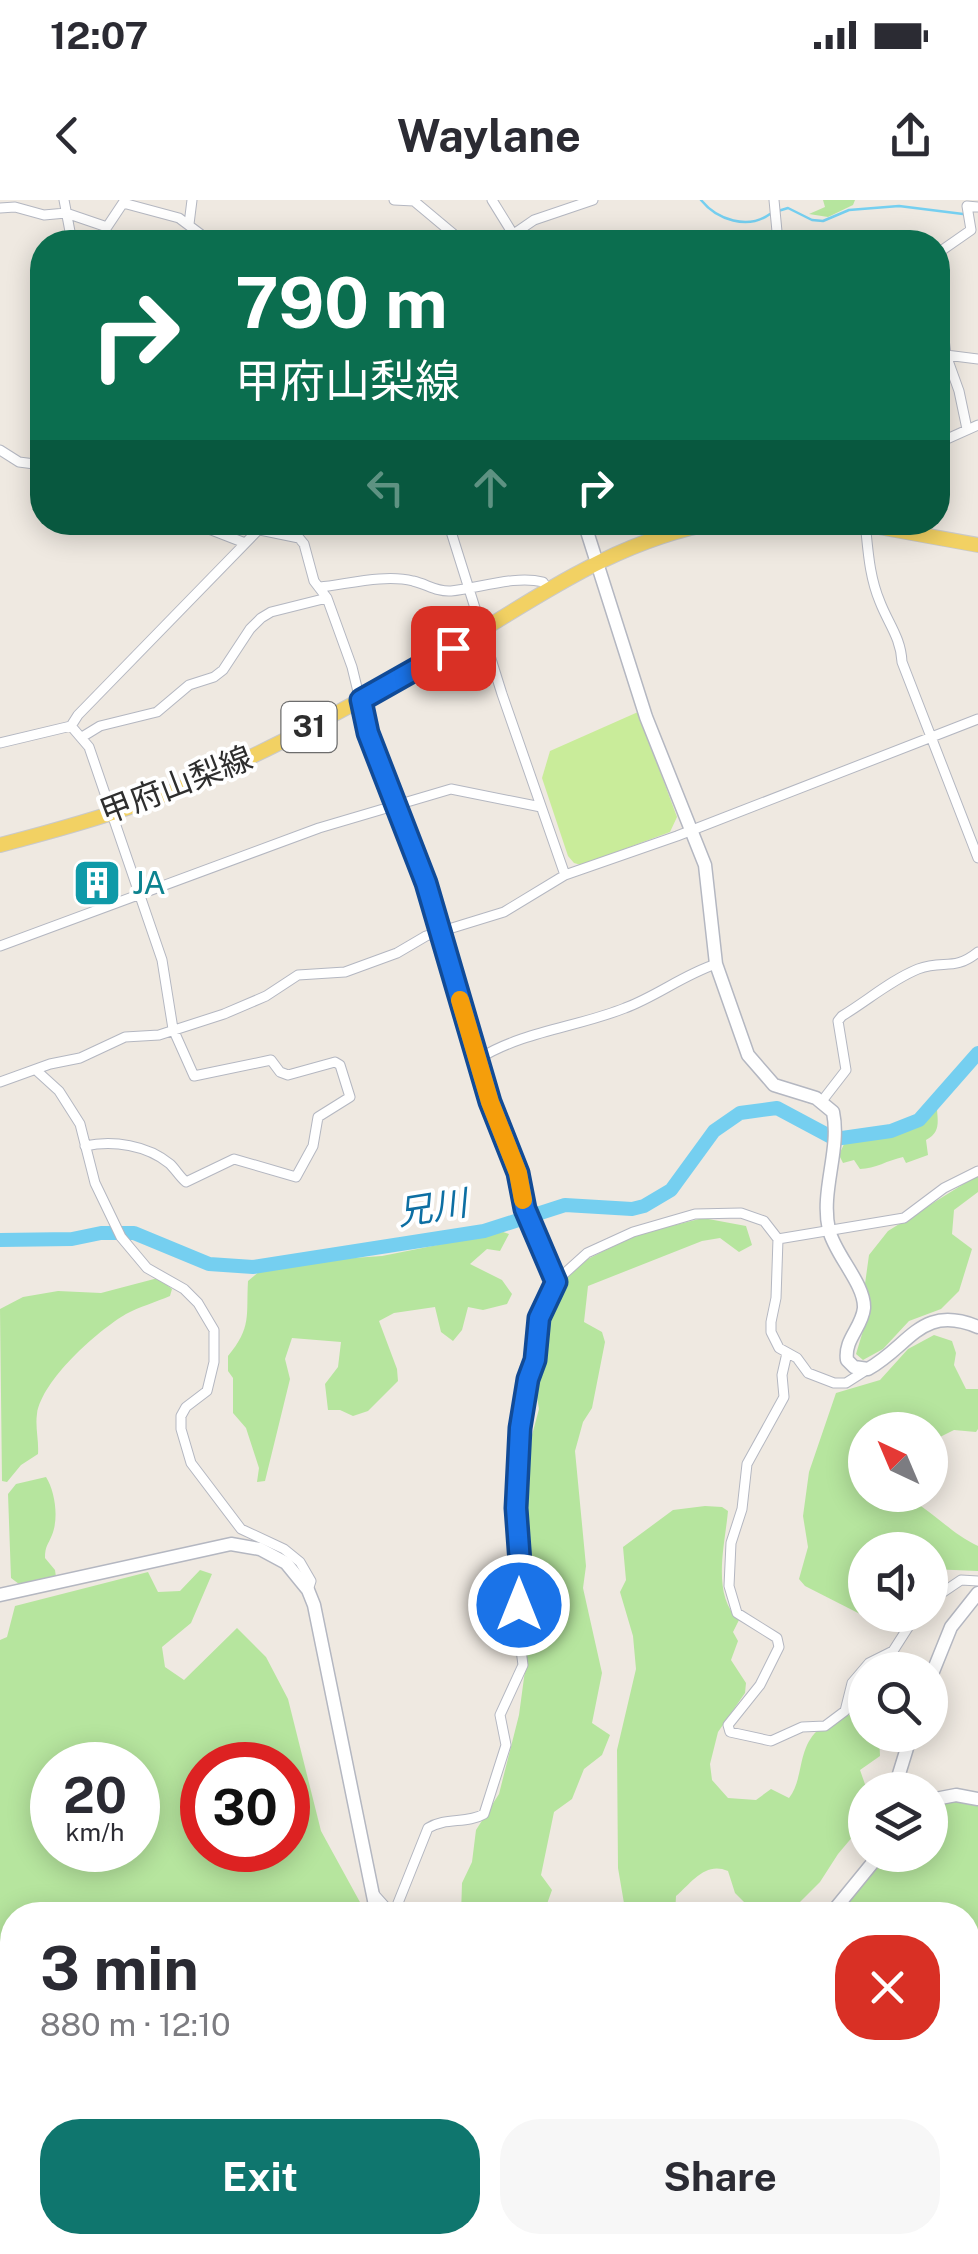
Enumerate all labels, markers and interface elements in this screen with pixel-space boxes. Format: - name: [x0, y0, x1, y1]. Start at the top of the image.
- text: 12:07: [50, 13, 148, 58]
- icon: back: [40, 108, 95, 163]
- icon: share: [883, 108, 938, 163]
- text: Waylane: [397, 109, 581, 162]
- text: 790 m: [235, 261, 448, 344]
- icon: right: [70, 270, 200, 400]
- text: 甲府山梨線: [235, 354, 460, 407]
- icon: left: [358, 460, 413, 515]
- icon: ahead: [463, 460, 518, 515]
- icon: right: [568, 460, 623, 515]
- pin: [411, 606, 496, 691]
- icon: arrive: [426, 621, 481, 676]
- road number: 31: [282, 702, 336, 752]
- street label: 甲府山梨線: [94, 739, 257, 830]
- building icon: JA: [71, 857, 123, 909]
- place label: JA: [132, 864, 166, 901]
- water label: 兄川: [394, 1181, 474, 1233]
- north arrow: [848, 1412, 948, 1512]
- map controls: [848, 1412, 948, 1872]
- button: sound: [848, 1532, 948, 1632]
- position arrow: [467, 1553, 571, 1657]
- button: search: [848, 1652, 948, 1752]
- speed limit sign: 30: [180, 1742, 310, 1872]
- text: 20: [63, 1765, 127, 1824]
- button: layers: [848, 1772, 948, 1872]
- text: km/h: [66, 1817, 124, 1847]
- text: 3 min: [40, 1933, 199, 2004]
- button: close: [835, 1935, 940, 2040]
- text: 880 m · 12:10: [40, 2006, 231, 2043]
- button: Exit: [40, 2119, 480, 2234]
- button: Share: [500, 2119, 940, 2234]

